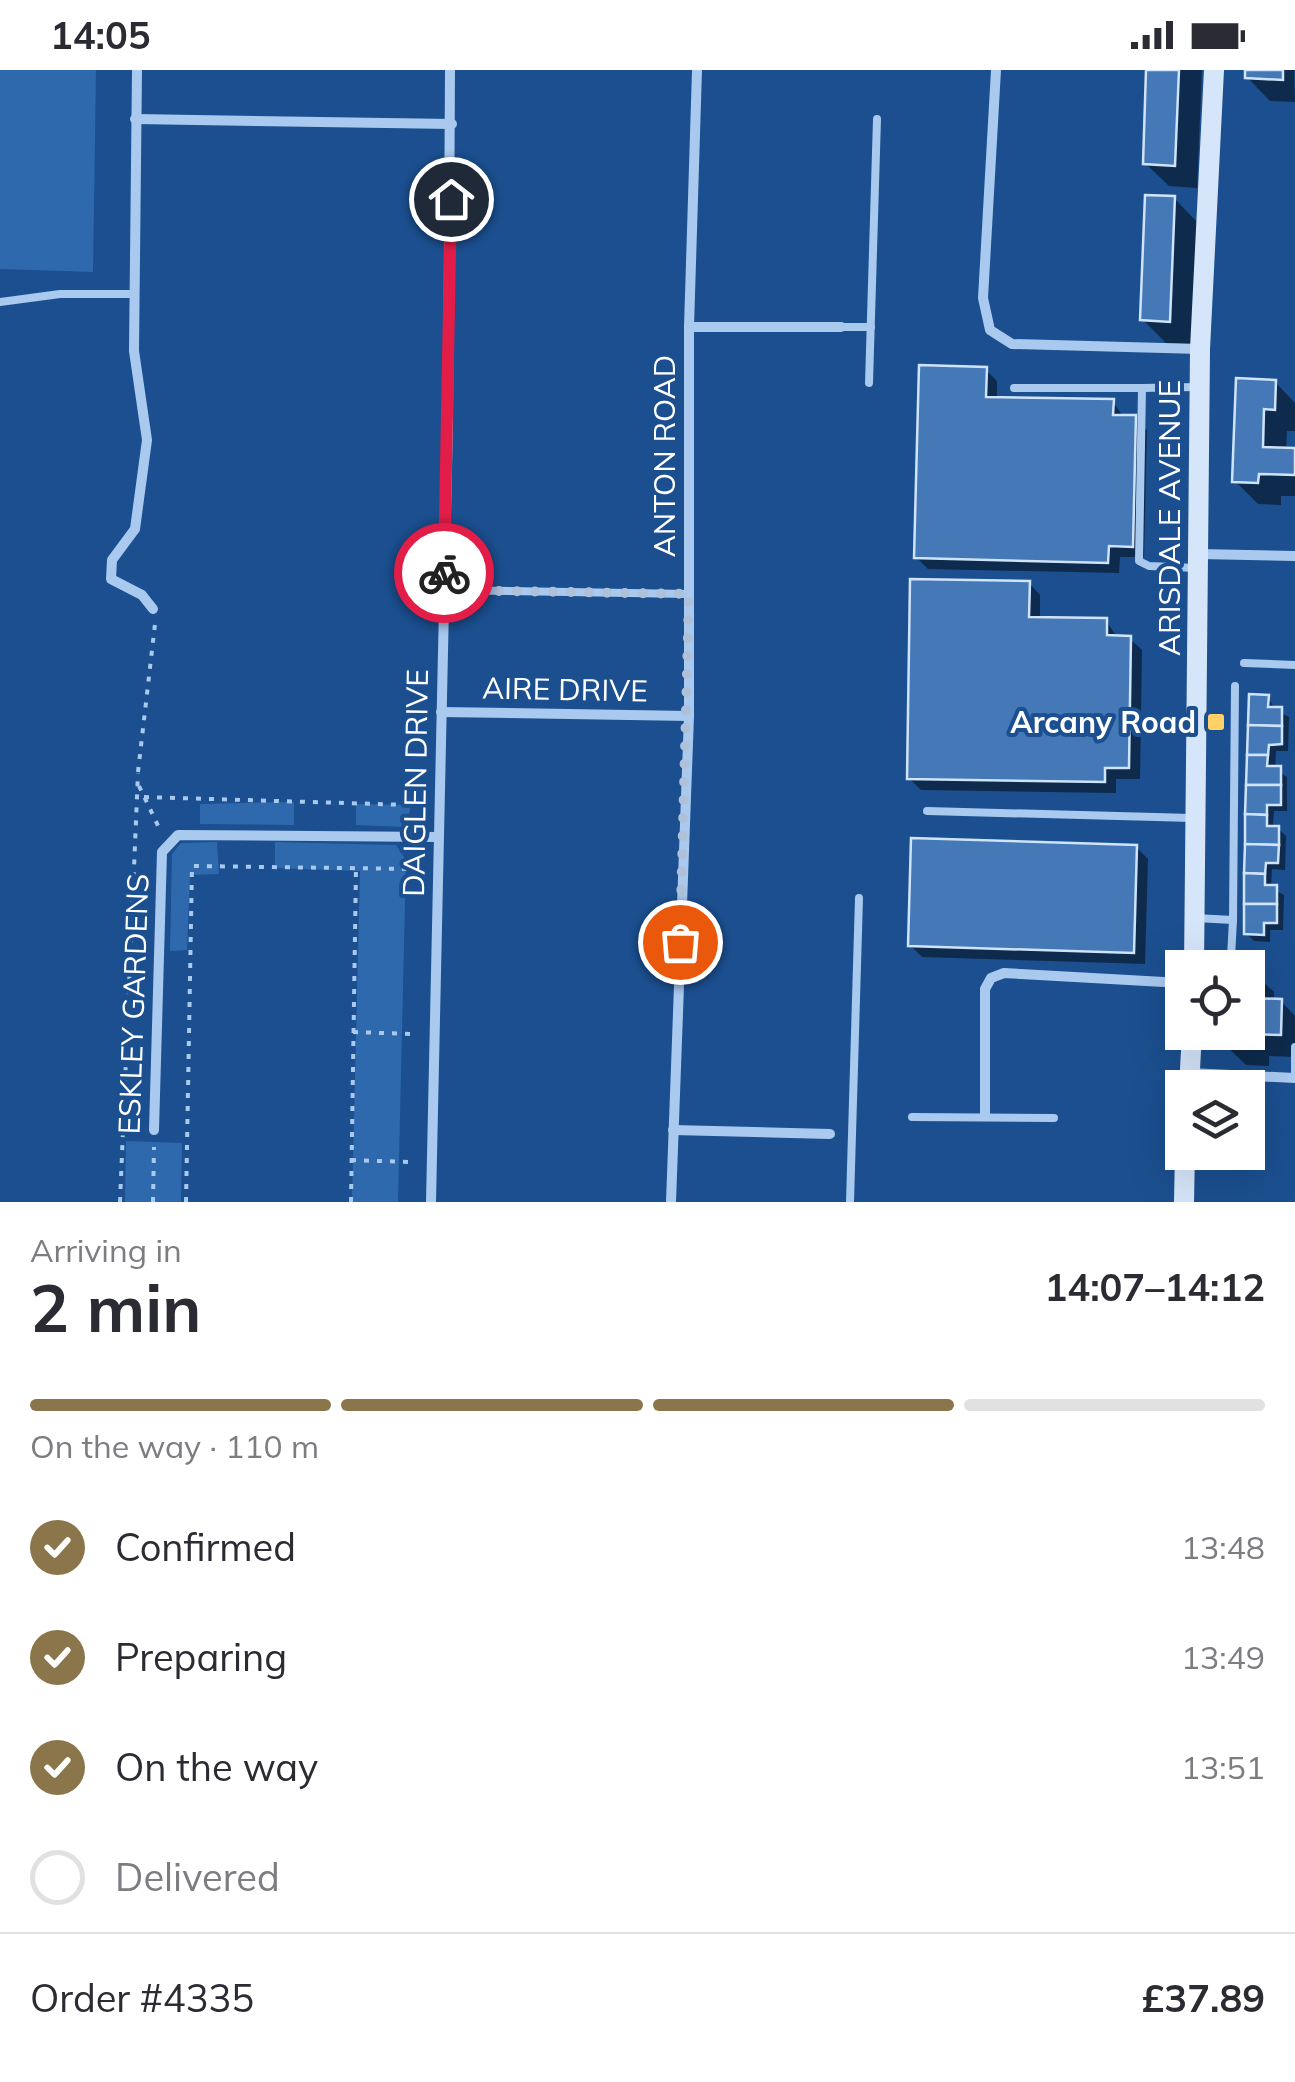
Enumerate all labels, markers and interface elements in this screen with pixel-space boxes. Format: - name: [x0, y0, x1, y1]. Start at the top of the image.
- text: 14:05: [50, 11, 151, 59]
- pin: [409, 157, 494, 242]
- icon: home: [424, 172, 479, 227]
- street label: ANTON ROAD: [645, 355, 683, 557]
- street label: ARISDALE AVENUE: [1150, 380, 1188, 656]
- courier: [394, 523, 494, 623]
- icon: bike: [417, 546, 472, 601]
- street label: DAIGLEN DRIVE: [394, 669, 436, 897]
- street label: AIRE DRIVE: [482, 669, 648, 709]
- place label: Arcany Road: [1010, 703, 1196, 741]
- marker: Arcany Road: [1205, 711, 1227, 733]
- street label: ESKLEY GARDENS: [109, 873, 157, 1135]
- pin: [638, 900, 723, 985]
- icon: bag: [653, 915, 708, 970]
- map controls: [1165, 950, 1265, 1170]
- button: locate: [1165, 950, 1265, 1050]
- button: layers: [1165, 1070, 1265, 1170]
- text: Arriving in: [30, 1230, 182, 1270]
- text: 14:07–14:12: [1045, 1263, 1265, 1311]
- text: 2 min: [30, 1267, 201, 1348]
- text: On the way · 110 m: [30, 1426, 319, 1466]
- icon: check: [30, 1520, 85, 1575]
- text: Confirmed: [115, 1523, 296, 1571]
- text: 13:48: [1181, 1527, 1265, 1567]
- icon: check: [30, 1630, 85, 1685]
- text: Preparing: [115, 1633, 287, 1681]
- text: 13:49: [1181, 1637, 1265, 1677]
- icon: check: [30, 1740, 85, 1795]
- text: On the way: [115, 1743, 318, 1791]
- text: 13:51: [1181, 1747, 1265, 1787]
- text: Delivered: [115, 1853, 280, 1901]
- text: Order #4335: [30, 1974, 254, 2022]
- text: £37.89: [1142, 1974, 1265, 2022]

